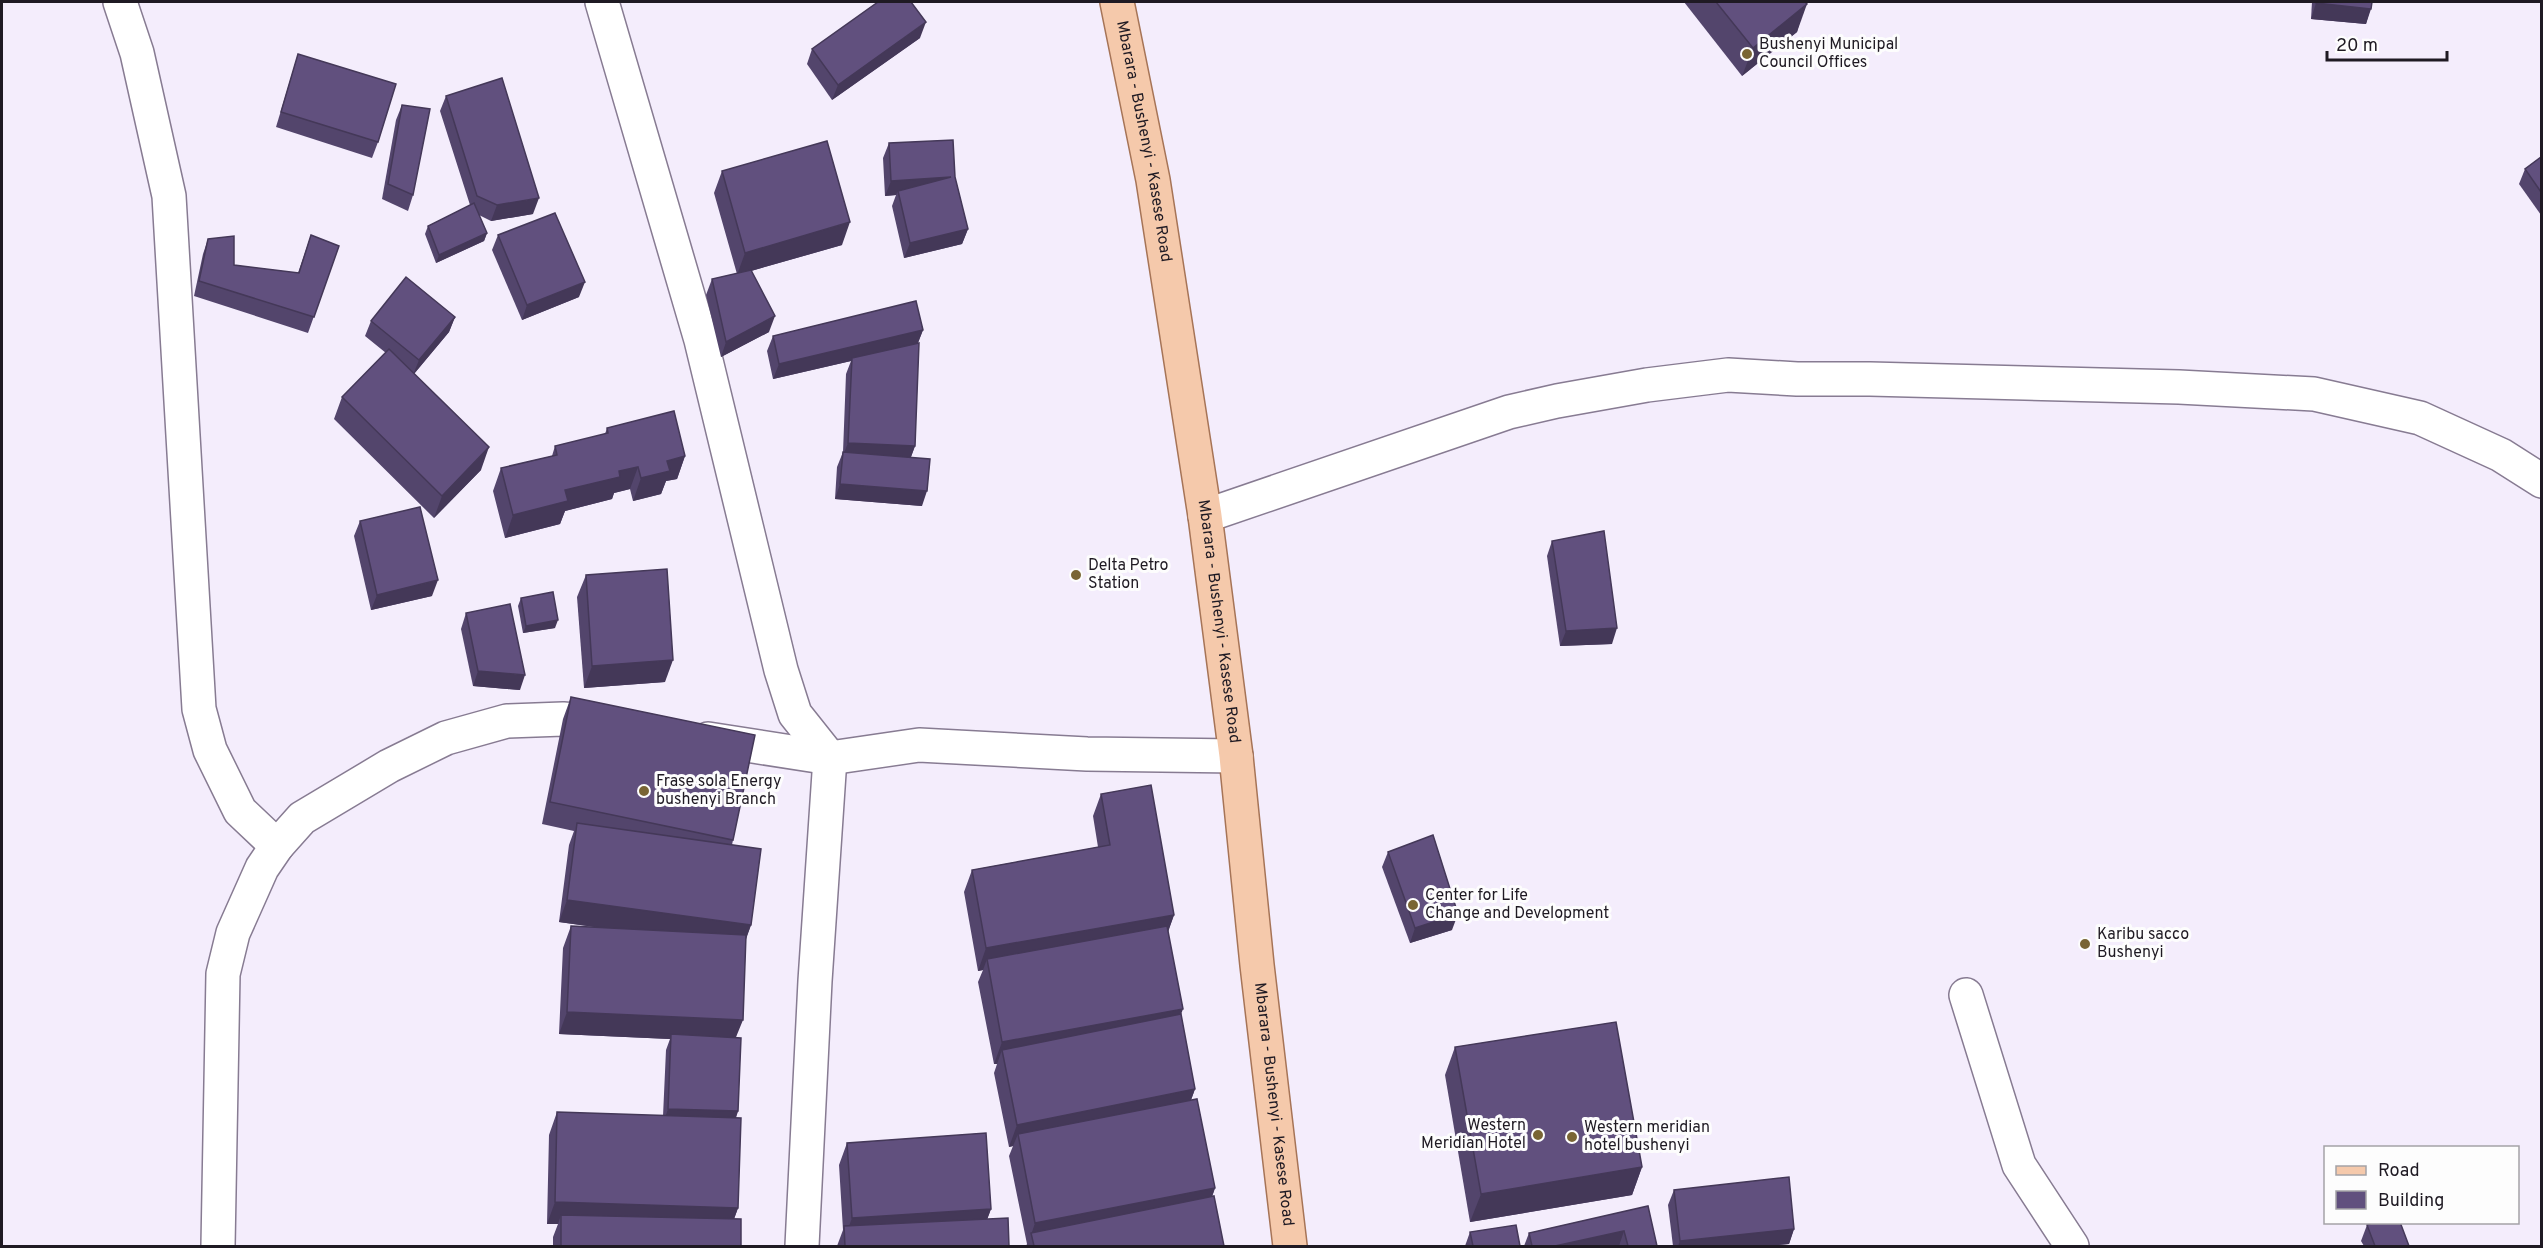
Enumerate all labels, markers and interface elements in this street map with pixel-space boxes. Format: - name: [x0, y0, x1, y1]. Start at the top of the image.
- street label: Mbarara - Bushenyi - Kasese Road: [1111, 19, 1176, 264]
- scale bar: [2327, 24, 2447, 62]
- place label: Bushenyi Municipal Council Offices: [1759, 35, 1898, 73]
- text: 20 m: [2336, 35, 2378, 58]
- marker: Bushenyi Municipal Council Offices: [1740, 47, 1754, 61]
- street label: Mbarara - Bushenyi - Kasese Road: [1193, 498, 1244, 744]
- place label: Delta Petro Station: [1088, 556, 1168, 594]
- marker: Delta Petro Station: [1069, 568, 1083, 582]
- place label: Frase sola Energy bushenyi Branch: [656, 772, 781, 810]
- marker: Frase sola Energy bushenyi Branch: [637, 784, 651, 798]
- place label: Center for Life Change and Development: [1425, 886, 1609, 924]
- marker: Center for Life Change and Development: [1406, 898, 1420, 912]
- place label: Karibu sacco Bushenyi: [2097, 925, 2189, 963]
- marker: Karibu sacco Bushenyi: [2078, 937, 2092, 951]
- street label: Mbarara - Bushenyi - Kasese Road: [1249, 981, 1298, 1227]
- place label: Western Meridian Hotel: [1421, 1116, 1526, 1154]
- place label: Western meridian hotel bushenyi: [1584, 1118, 1710, 1156]
- marker: Western Meridian Hotel: [1531, 1128, 1545, 1142]
- marker: Western meridian hotel bushenyi: [1565, 1130, 1579, 1144]
- legend: [2324, 1146, 2519, 1224]
- text: Road: [2378, 1160, 2420, 1183]
- text: Building: [2378, 1190, 2444, 1213]

